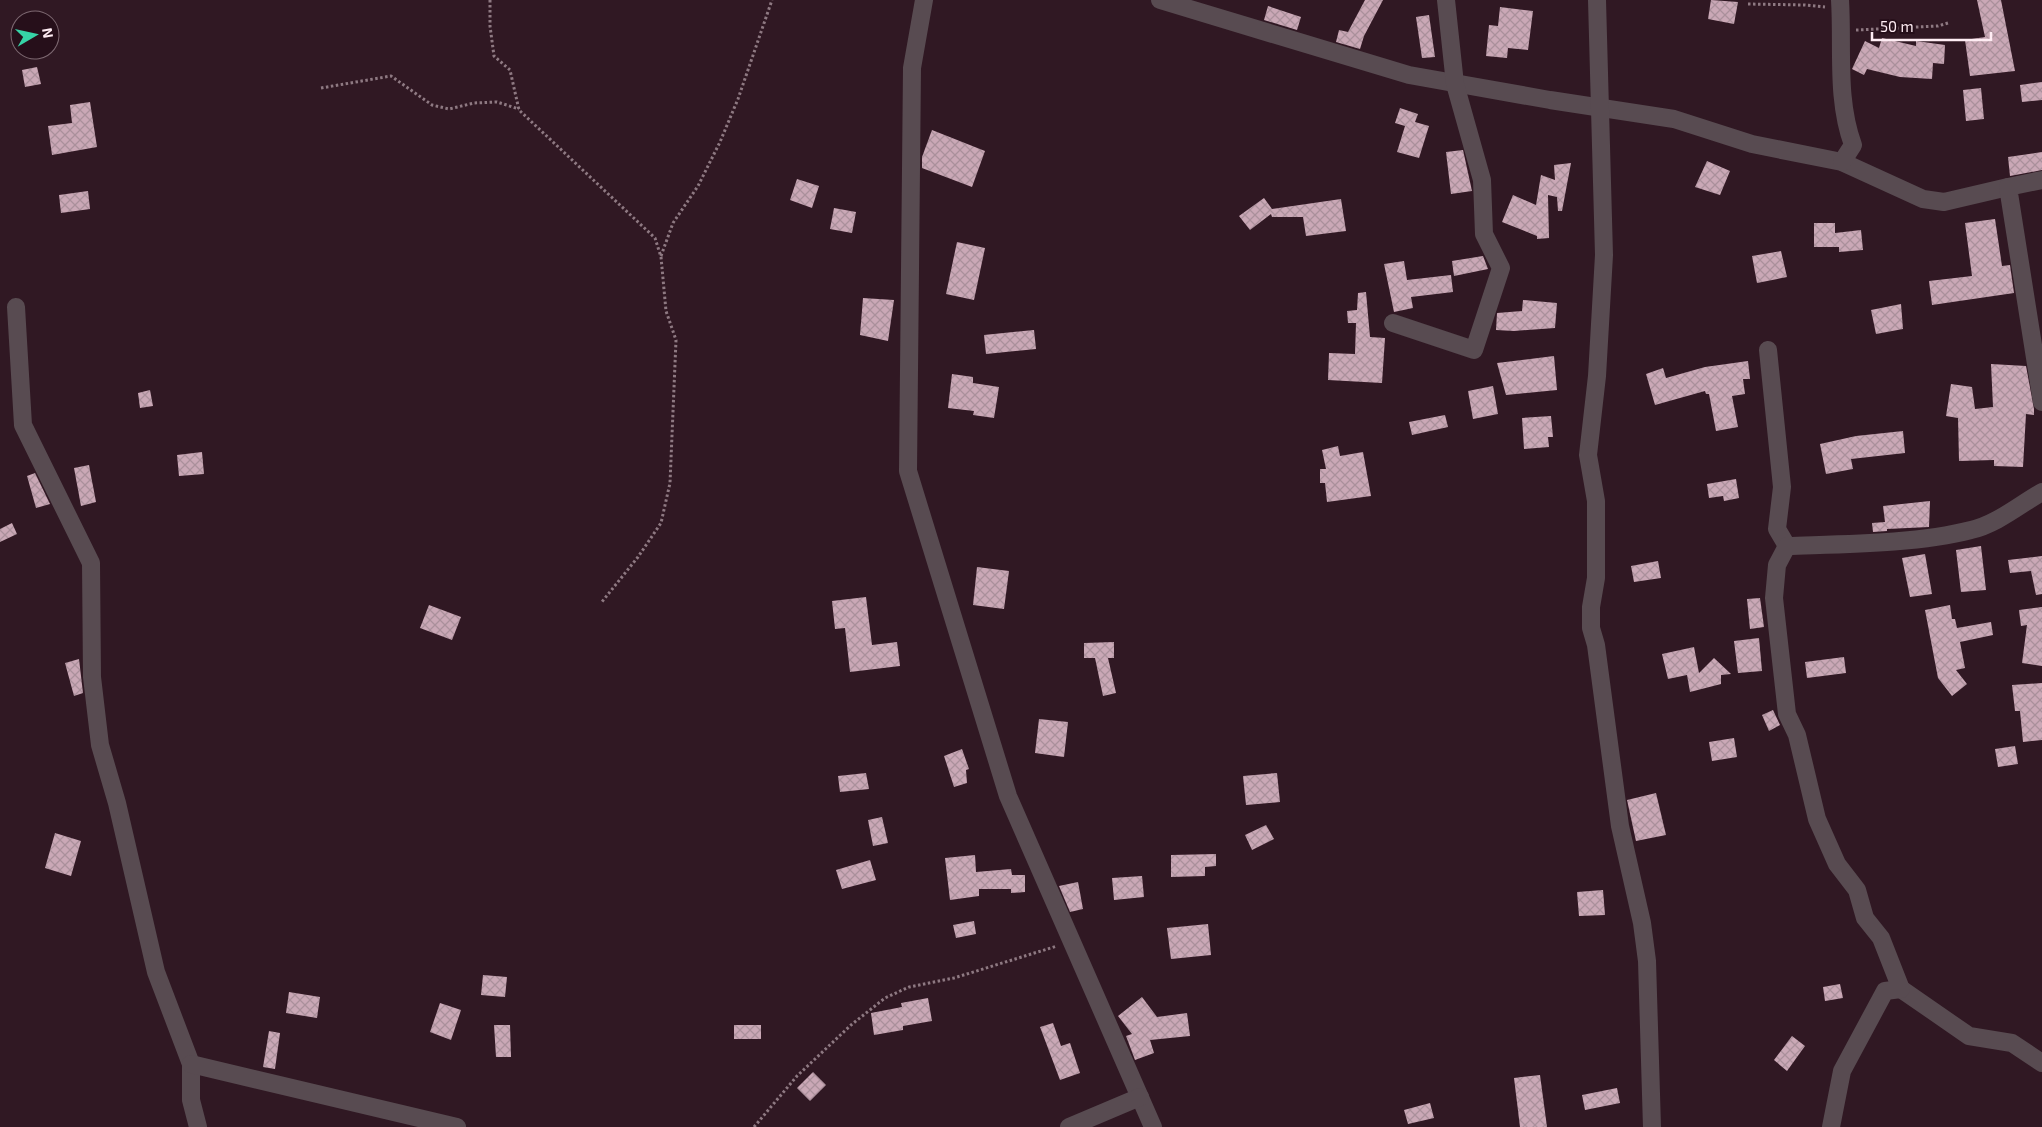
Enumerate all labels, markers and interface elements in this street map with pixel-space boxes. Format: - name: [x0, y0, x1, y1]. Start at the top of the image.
- north arrow: [10, 10, 60, 60]
- scale bar: [1872, 10, 1991, 42]
- text: 50 m: [1880, 17, 1914, 35]
- text: N: [39, 27, 58, 39]

